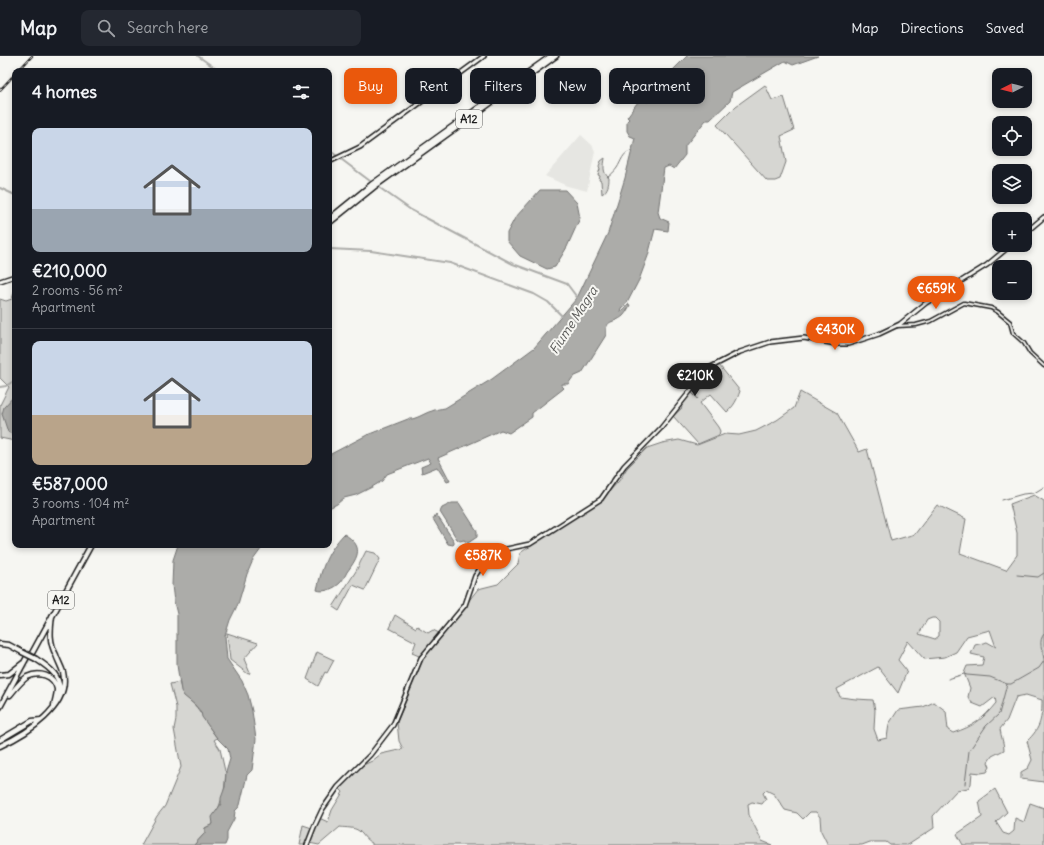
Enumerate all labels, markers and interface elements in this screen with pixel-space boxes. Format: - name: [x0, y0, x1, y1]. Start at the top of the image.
- search box: [81, 10, 361, 46]
- text: Map: [20, 16, 57, 40]
- icon: search: [95, 17, 117, 39]
- text: Search here: [127, 18, 208, 37]
- text: Map: [851, 19, 878, 37]
- text: Directions: [900, 19, 964, 37]
- text: Saved: [986, 19, 1024, 37]
- chip: Buy: [344, 68, 397, 104]
- chip: Rent: [405, 68, 462, 104]
- chip: Filters: [470, 68, 536, 104]
- chip: New: [544, 68, 601, 104]
- chip: Apartment: [609, 68, 705, 104]
- north arrow: [992, 68, 1032, 108]
- map controls: [992, 68, 1032, 300]
- text: 4 homes: [32, 81, 97, 103]
- icon: filters: [290, 81, 312, 103]
- road number: A12: [456, 110, 482, 128]
- button: locate: [992, 116, 1032, 156]
- icon: home: [136, 154, 208, 226]
- button: layers: [992, 164, 1032, 204]
- button: +: [992, 212, 1032, 252]
- text: €210,000: [32, 260, 107, 282]
- button: −: [992, 260, 1032, 300]
- pin: €659K: [908, 276, 964, 310]
- text: €659K: [917, 280, 955, 297]
- text: 2 rooms · 56 m²: [32, 282, 123, 299]
- water label: Fiume Magra: [545, 283, 602, 357]
- text: Apartment: [32, 299, 95, 316]
- pin: €430K: [807, 317, 863, 351]
- text: €430K: [815, 321, 855, 338]
- pin: €210K: [667, 363, 723, 397]
- icon: home: [136, 367, 208, 439]
- text: €210K: [676, 367, 714, 384]
- text: €587,000: [32, 473, 108, 495]
- text: 3 rooms · 104 m²: [32, 495, 129, 512]
- text: Apartment: [32, 512, 95, 529]
- pin: €587K: [455, 543, 511, 577]
- text: €587K: [464, 547, 502, 564]
- road number: A12: [48, 591, 74, 609]

